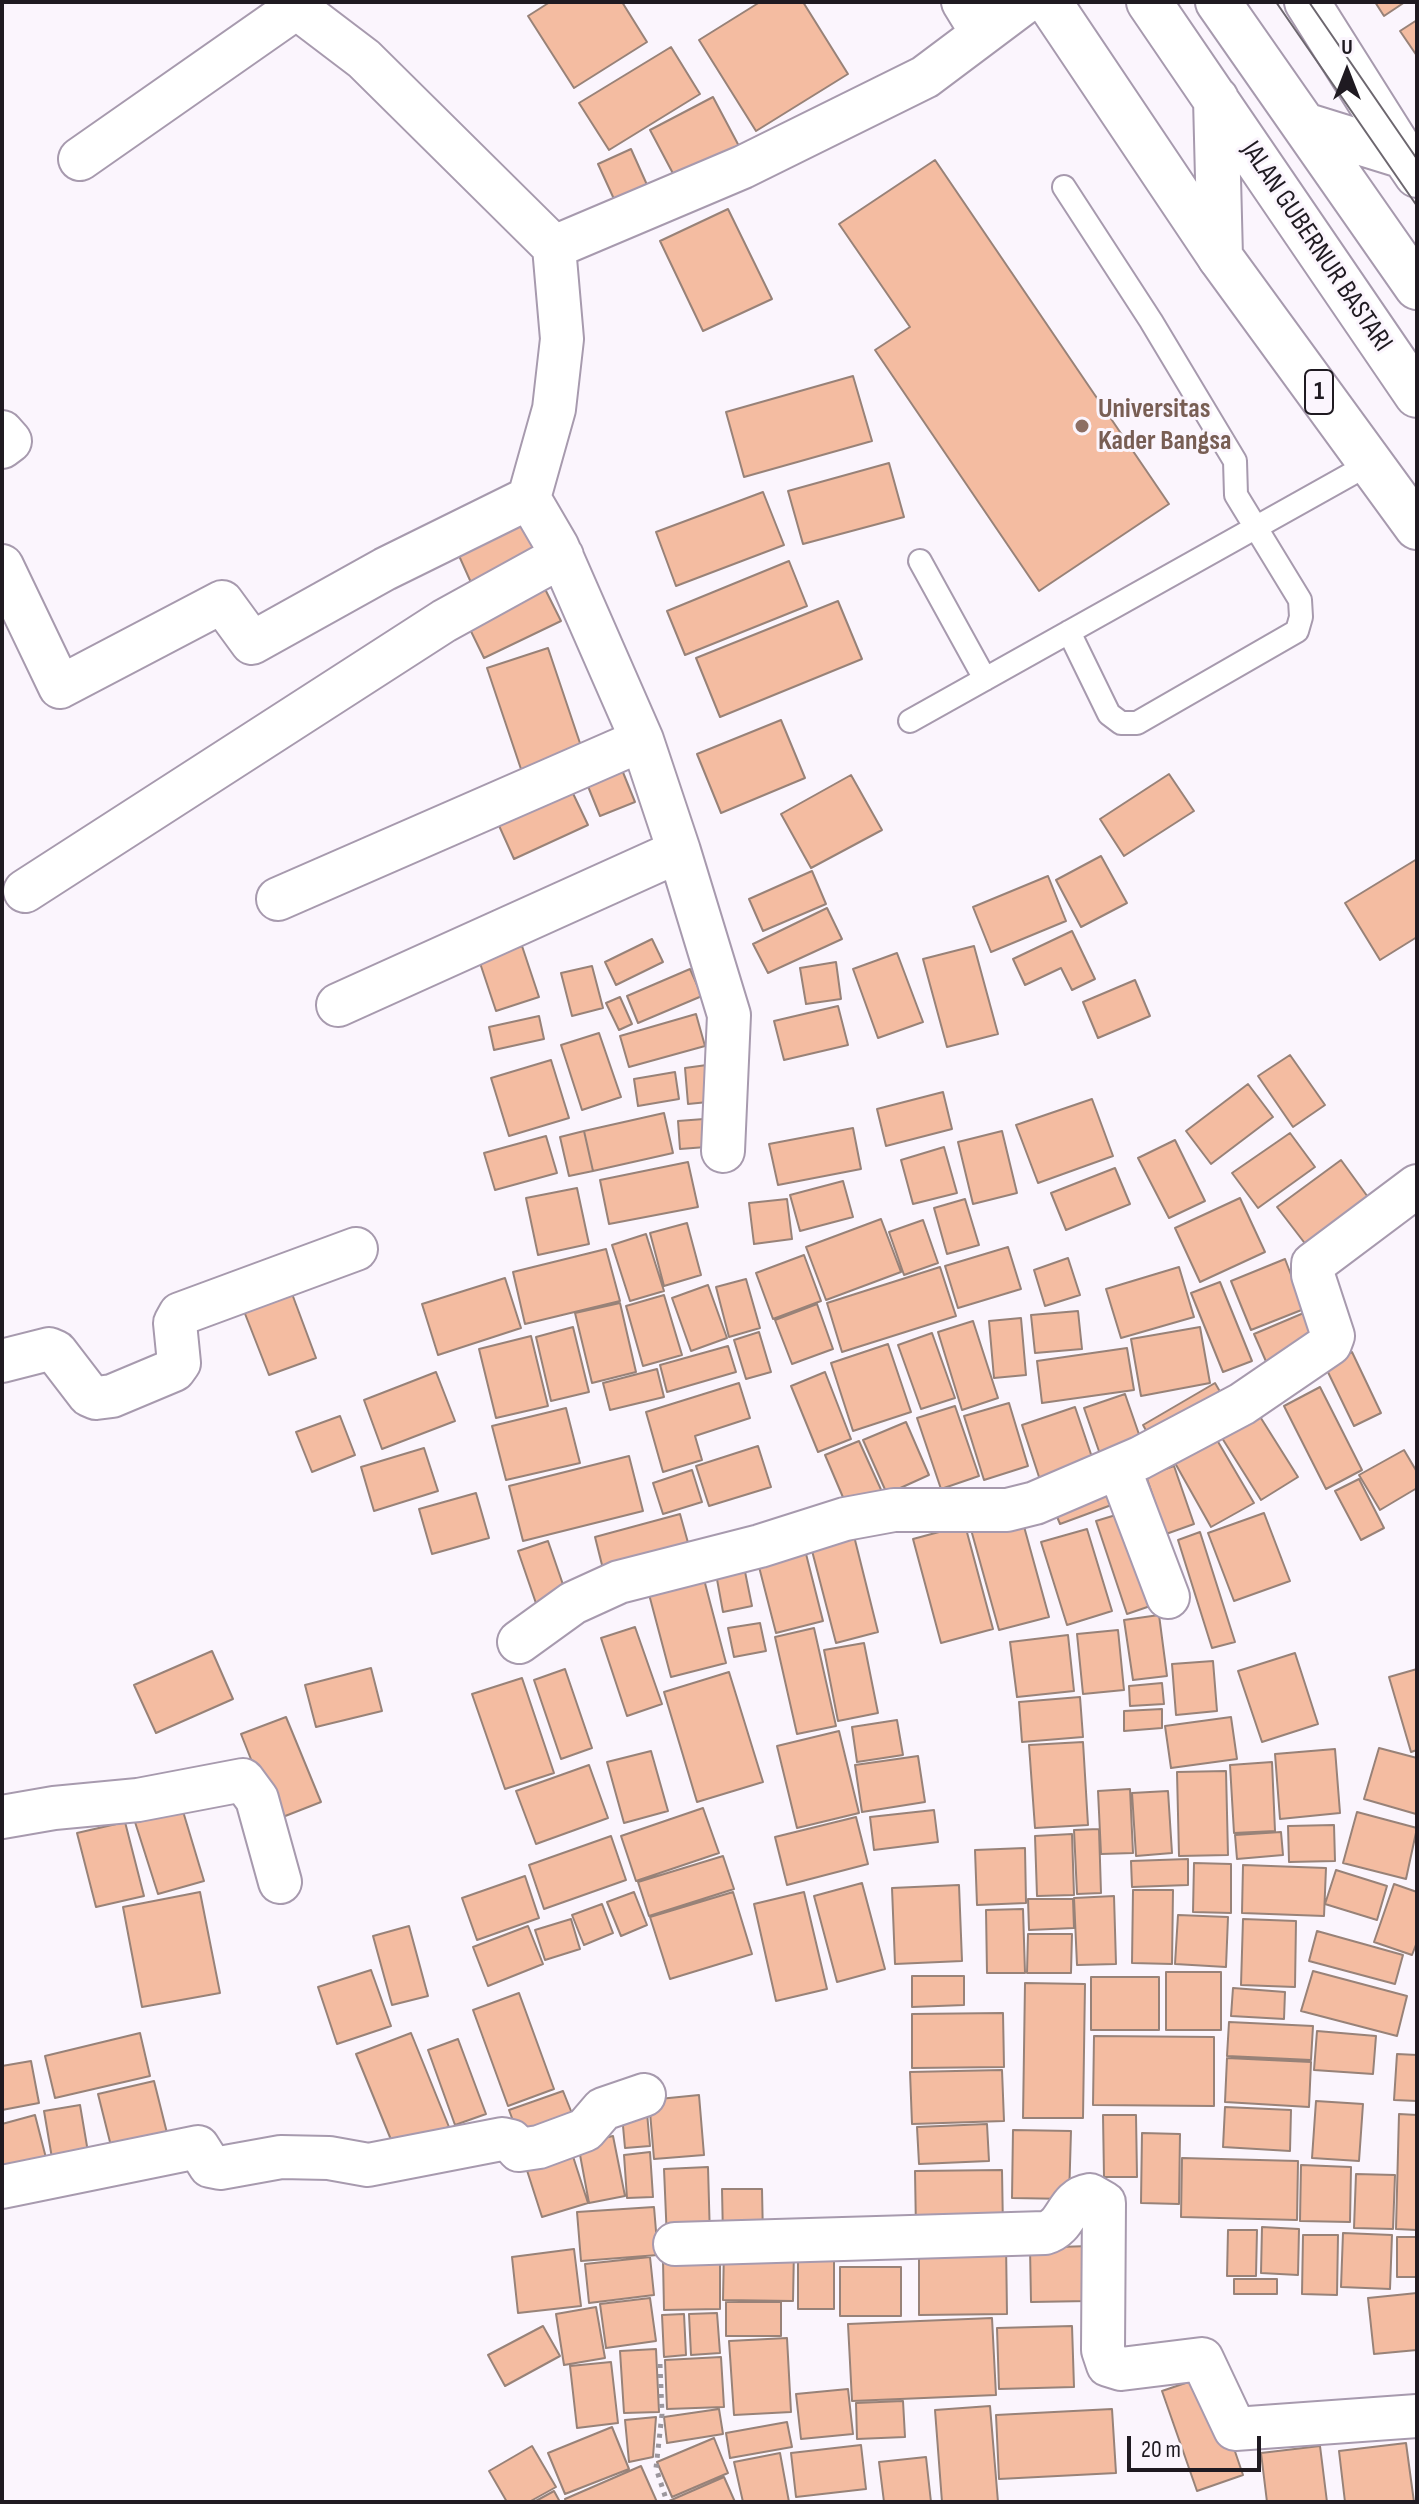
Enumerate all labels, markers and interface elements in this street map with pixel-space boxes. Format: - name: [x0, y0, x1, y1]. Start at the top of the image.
- north arrow: [1307, 32, 1387, 112]
- text: U: [1341, 34, 1353, 61]
- street label: JALAN GUBERNUR BASTARI: [1233, 135, 1399, 359]
- road number: 1: [1305, 370, 1333, 414]
- place label: Universitas Kader Bangsa: [1098, 393, 1231, 459]
- marker: Universitas Kader Bangsa: [1073, 417, 1091, 435]
- scale bar: [1131, 2420, 1265, 2470]
- text: 20 m: [1141, 2435, 1181, 2464]

